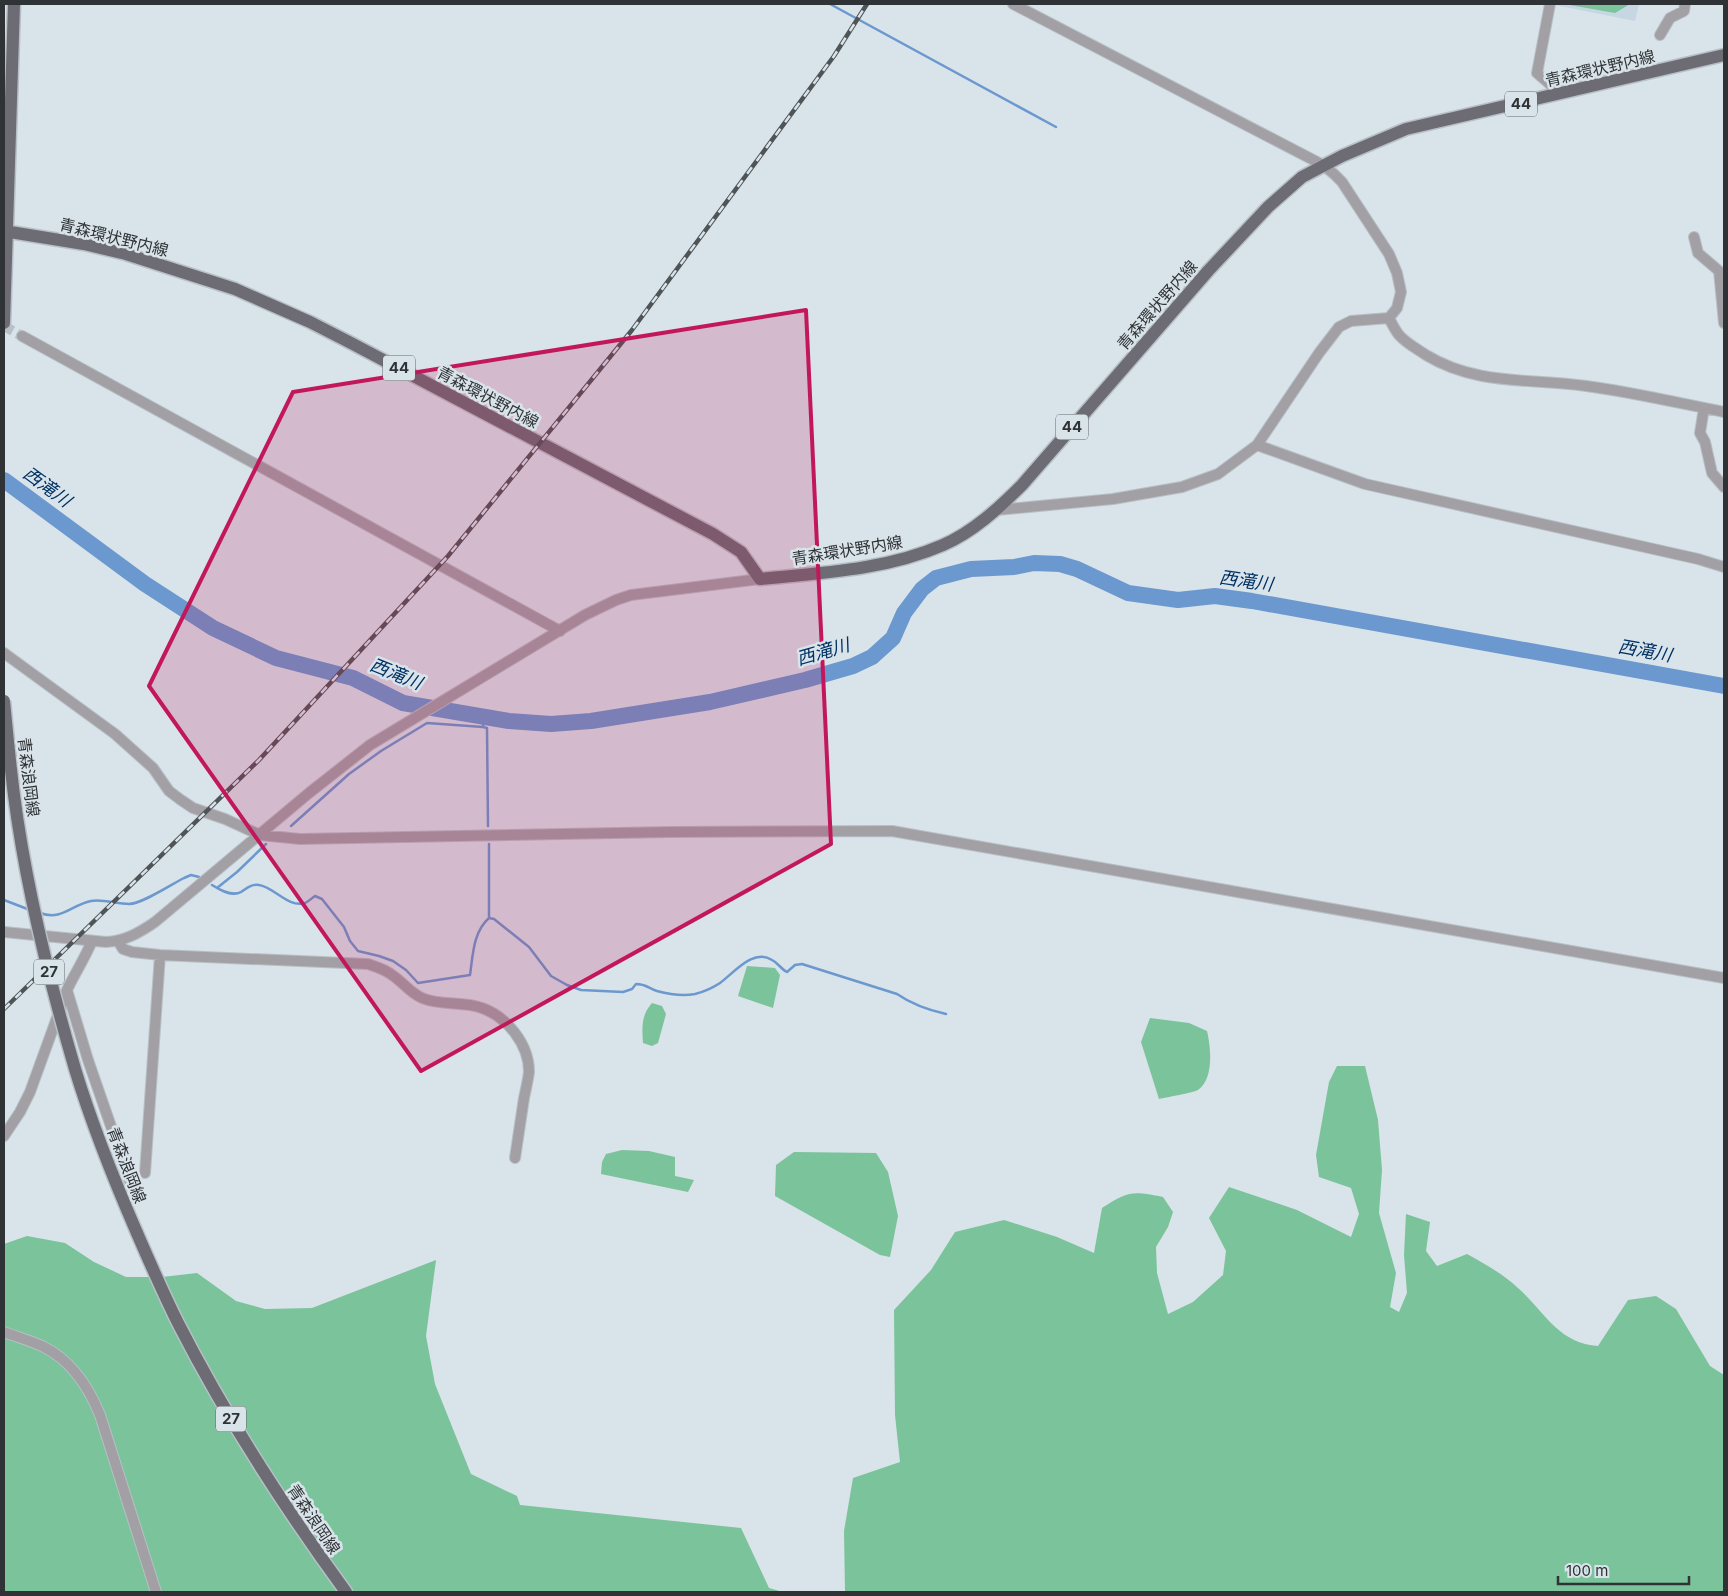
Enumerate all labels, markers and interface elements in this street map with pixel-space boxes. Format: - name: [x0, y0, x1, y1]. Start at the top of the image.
- street label: 青森環状野内線: [1543, 46, 1657, 90]
- road number: 44: [1505, 92, 1537, 116]
- street label: 青森環状野内線: [57, 214, 171, 260]
- street label: 青森環状野内線: [1113, 256, 1201, 354]
- road number: 44: [383, 356, 415, 380]
- street label: 青森環状野内線: [434, 362, 542, 432]
- road number: 44: [1056, 414, 1088, 440]
- water label: 西滝川: [19, 462, 77, 512]
- street label: 青森環状野内線: [790, 531, 904, 569]
- water label: 西滝川: [1218, 566, 1276, 595]
- water label: 西滝川: [794, 633, 854, 669]
- water label: 西滝川: [1617, 635, 1675, 666]
- water label: 西滝川: [367, 654, 427, 694]
- street label: 青森浪岡線: [14, 736, 44, 818]
- road number: 27: [34, 960, 64, 984]
- street label: 青森浪岡線: [103, 1124, 151, 1206]
- road number: 27: [216, 1406, 246, 1432]
- street label: 青森浪岡線: [283, 1480, 345, 1558]
- scale bar: [1558, 1554, 1689, 1586]
- text: 100 m: [1566, 1561, 1608, 1580]

